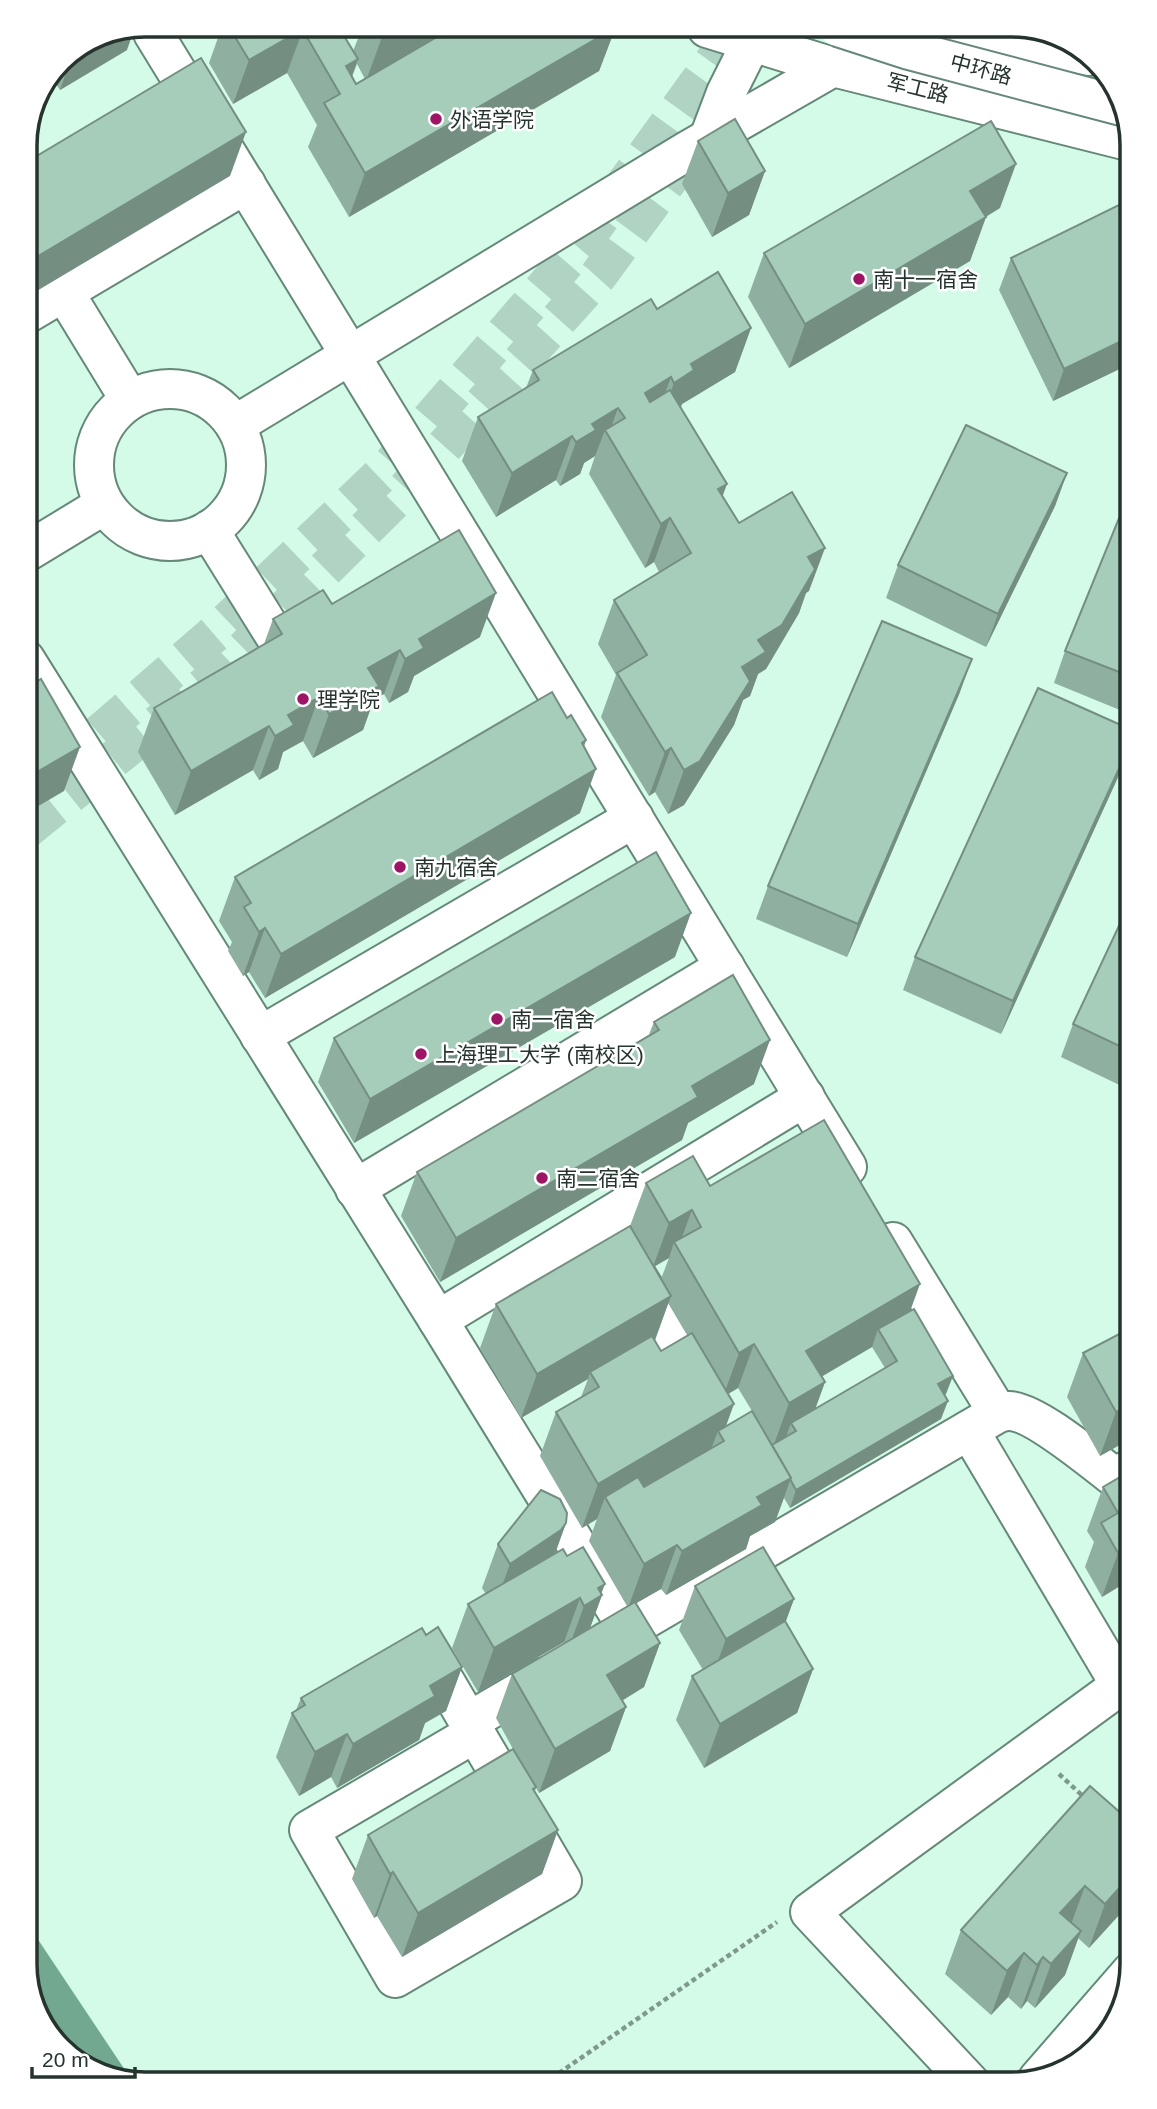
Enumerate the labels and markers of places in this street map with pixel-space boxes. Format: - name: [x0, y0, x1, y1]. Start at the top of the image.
- place label: 外语学院: [450, 108, 534, 131]
- marker: 外语学院: [428, 111, 444, 127]
- place label: 南十一宿舍: [873, 268, 978, 291]
- marker: 南十一宿舍: [851, 271, 867, 287]
- place label: 理学院: [317, 688, 380, 711]
- marker: 理学院: [295, 691, 311, 707]
- place label: 南九宿舍: [414, 856, 498, 879]
- marker: 南九宿舍: [392, 859, 408, 875]
- place label: 南一宿舍: [511, 1008, 595, 1031]
- marker: 南一宿舍: [489, 1011, 505, 1027]
- place label: 上海理工大学 (南校区): [435, 1043, 644, 1066]
- marker: 上海理工大学 (南校区): [413, 1046, 429, 1062]
- place label: 南二宿舍: [556, 1167, 640, 1190]
- marker: 南二宿舍: [534, 1170, 550, 1186]

